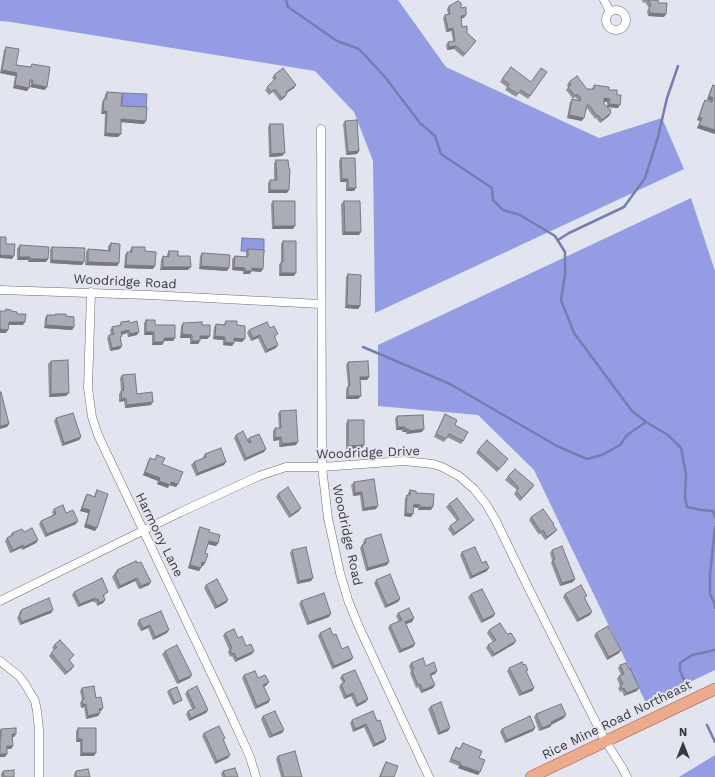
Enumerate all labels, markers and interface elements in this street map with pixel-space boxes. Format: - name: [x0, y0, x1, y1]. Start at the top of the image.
- street label: Woodridge Road: [73, 272, 177, 292]
- street label: Woodridge Drive: [316, 443, 420, 463]
- street label: Woodridge Road: [329, 483, 365, 587]
- street label: Harmony Lane: [132, 490, 186, 580]
- street label: Rice Mine Road Northeast: [540, 677, 694, 763]
- north arrow: [663, 725, 703, 765]

